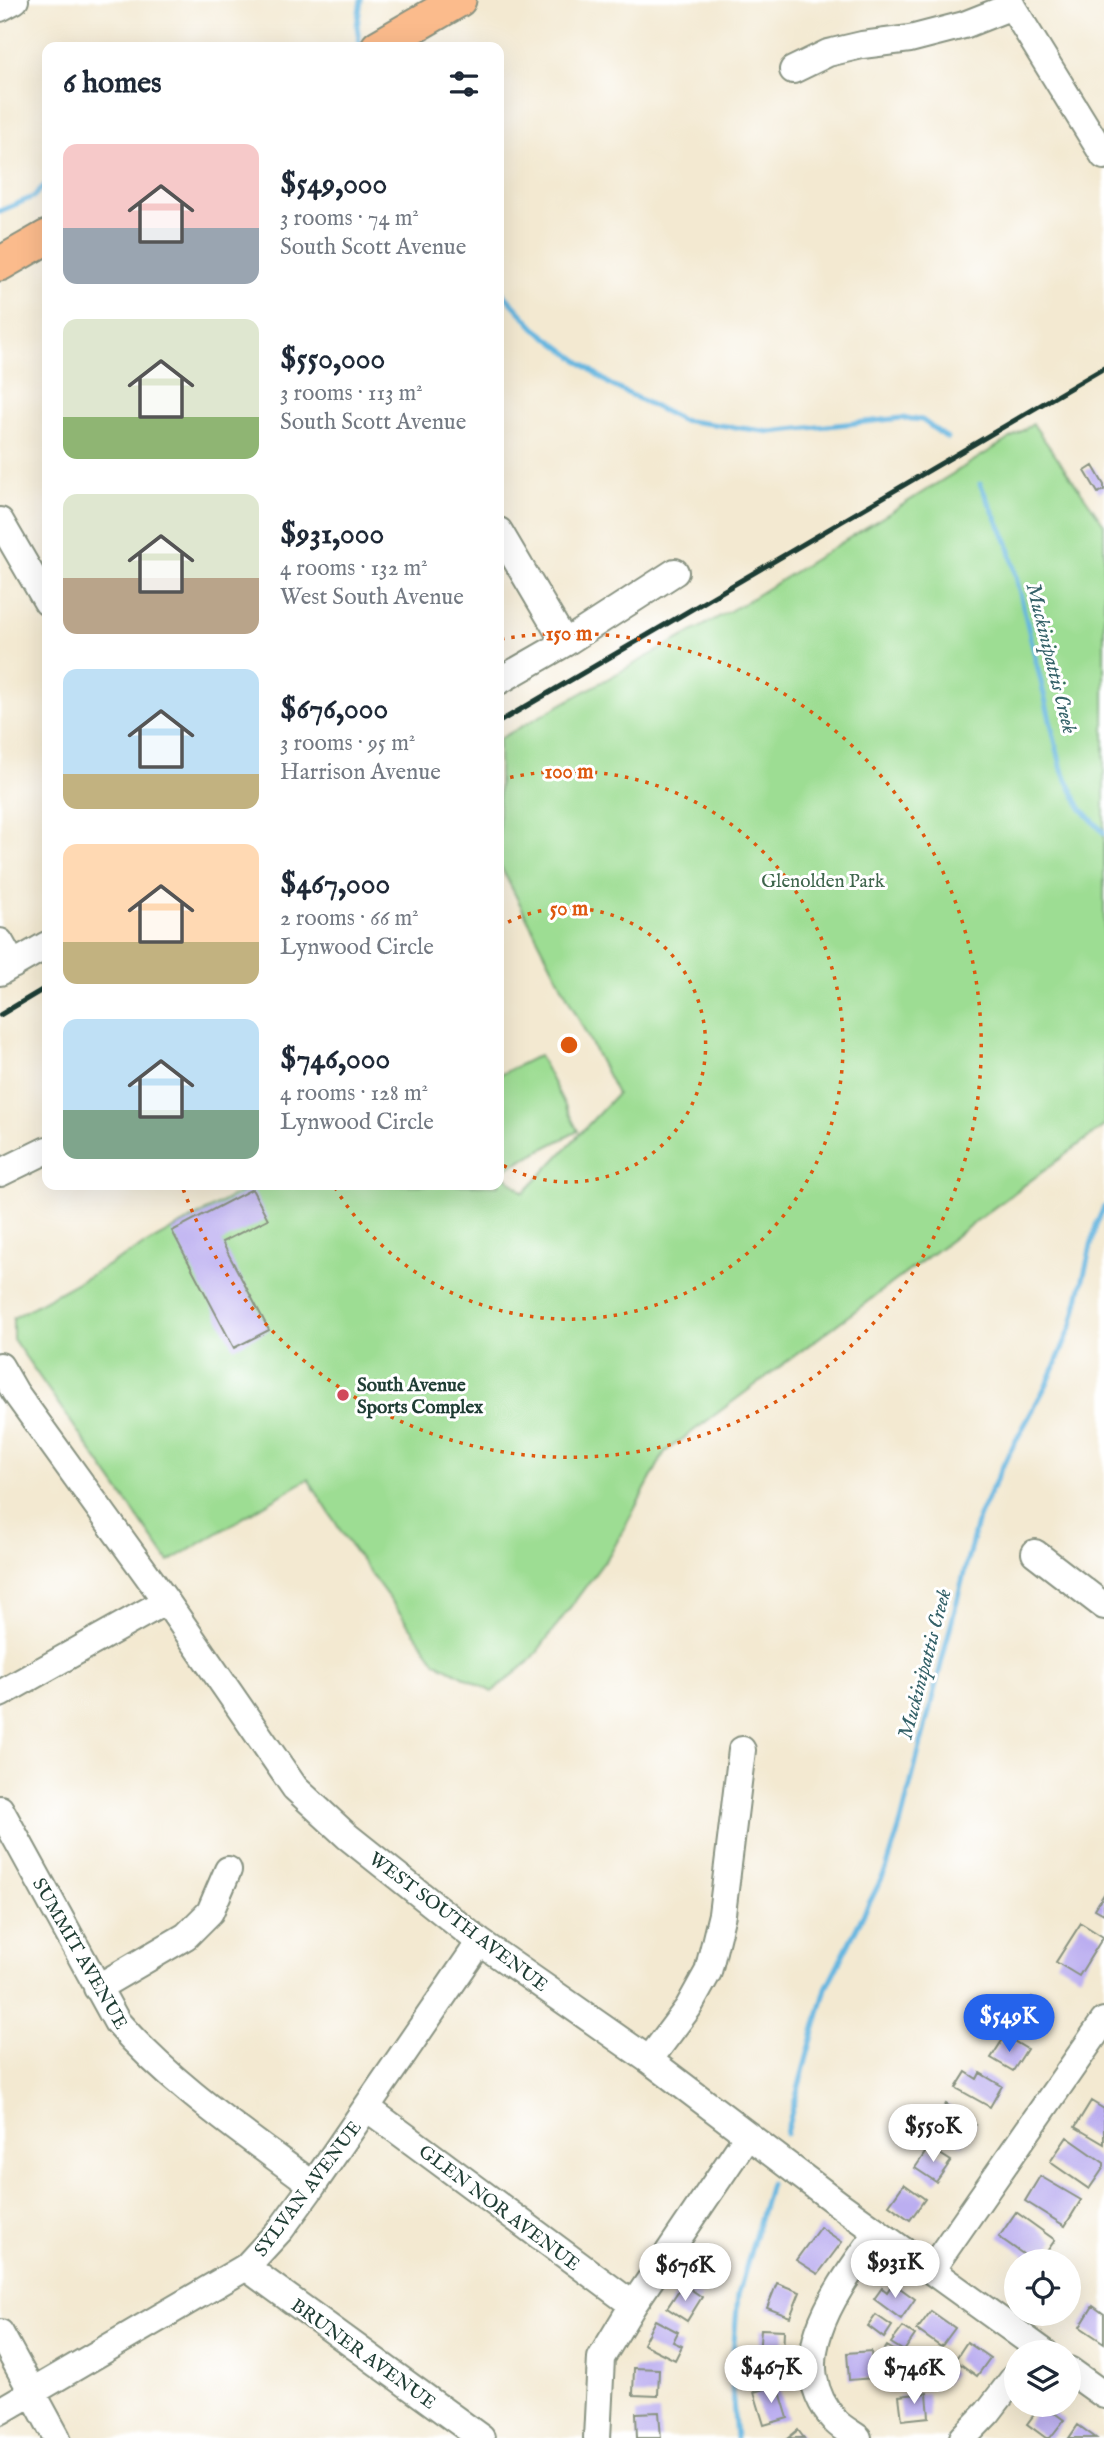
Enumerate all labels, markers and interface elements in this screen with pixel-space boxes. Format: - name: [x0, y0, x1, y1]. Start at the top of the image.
- text: 6 homes: [63, 65, 162, 103]
- icon: filters: [445, 65, 483, 103]
- text: $549,000: [280, 166, 387, 204]
- icon: home: [119, 172, 203, 256]
- text: 3 rooms · 74 m²: [280, 204, 419, 233]
- text: South Scott Avenue: [280, 233, 466, 262]
- text: $550,000: [280, 341, 385, 379]
- icon: home: [119, 347, 203, 431]
- text: 3 rooms · 113 m²: [280, 379, 423, 408]
- text: South Scott Avenue: [280, 408, 466, 437]
- text: $931,000: [280, 516, 384, 554]
- icon: home: [119, 522, 203, 606]
- text: 4 rooms · 132 m²: [280, 554, 428, 583]
- water label: Muckinipattis Creek: [1019, 580, 1082, 737]
- text: West South Avenue: [280, 583, 464, 612]
- text: 150 m: [546, 621, 593, 648]
- text: $676,000: [280, 691, 388, 729]
- icon: home: [119, 697, 203, 781]
- text: 3 rooms · 95 m²: [280, 729, 415, 758]
- text: Harrison Avenue: [280, 758, 441, 787]
- text: 100 m: [544, 759, 594, 786]
- text: $467,000: [280, 866, 390, 904]
- park label: Glenolden Park: [761, 870, 886, 894]
- icon: home: [119, 872, 203, 956]
- text: 50 m: [550, 896, 589, 923]
- text: 2 rooms · 66 m²: [280, 904, 419, 933]
- text: Lynwood Circle: [280, 933, 434, 962]
- centre of rings: [557, 1033, 581, 1057]
- text: $746,000: [280, 1041, 390, 1079]
- icon: home: [119, 1047, 203, 1131]
- text: 4 rooms · 128 m²: [280, 1079, 428, 1108]
- text: Lynwood Circle: [280, 1108, 434, 1137]
- place label: South Avenue Sports Complex: [357, 1374, 484, 1420]
- marker: South Avenue Sports Complex: [335, 1387, 351, 1403]
- water label: Muckinipattis Creek: [892, 1586, 959, 1743]
- street label: WEST SOUTH AVENUE: [363, 1847, 552, 1998]
- street label: SUMMIT AVENUE: [26, 1874, 132, 2034]
- pin: $549K: [960, 1994, 1058, 2054]
- text: $549K: [980, 2002, 1038, 2031]
- pin: $550K: [884, 2104, 982, 2164]
- text: $550K: [904, 2112, 962, 2141]
- street label: SYLVAN AVENUE: [250, 2116, 368, 2262]
- street label: GLEN NOR AVENUE: [413, 2140, 584, 2277]
- pin: $931K: [846, 2240, 944, 2300]
- pin: $676K: [636, 2244, 734, 2303]
- text: $931K: [867, 2248, 923, 2277]
- map controls: [1004, 2249, 1081, 2417]
- button: locate: [1004, 2249, 1081, 2326]
- text: $676K: [655, 2251, 715, 2280]
- street label: BRUNER AVENUE: [286, 2294, 440, 2415]
- button: layers: [1004, 2340, 1081, 2417]
- pin: $467K: [722, 2346, 820, 2405]
- pin: $746K: [865, 2346, 963, 2406]
- text: $467K: [740, 2353, 802, 2382]
- text: $746K: [883, 2354, 945, 2383]

